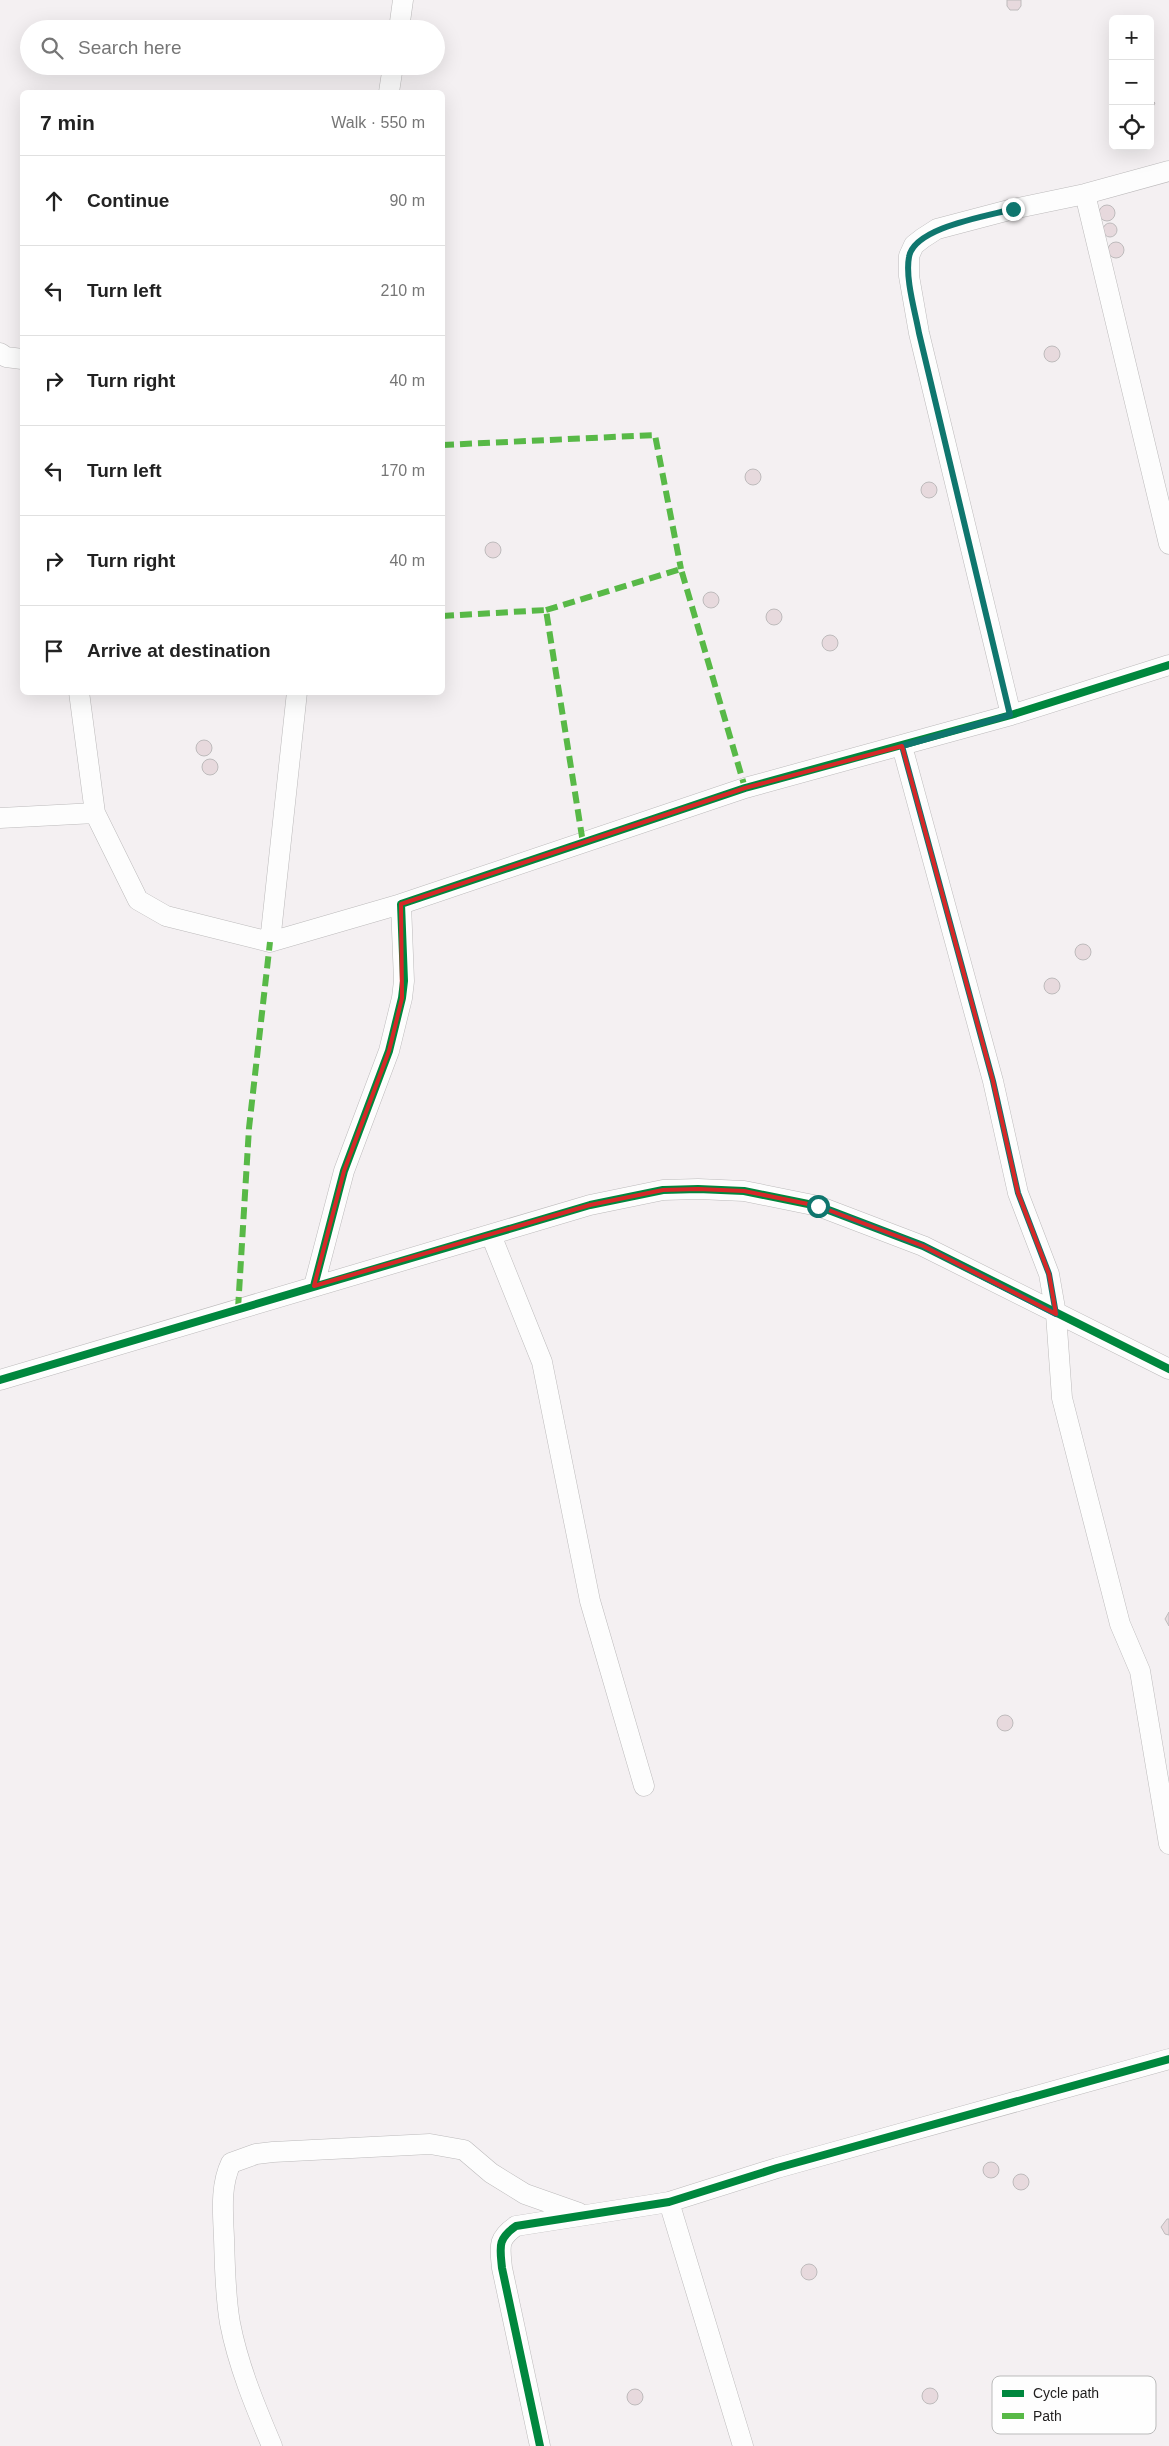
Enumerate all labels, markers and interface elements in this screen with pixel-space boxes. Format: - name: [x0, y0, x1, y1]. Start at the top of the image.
- map controls: [1109, 15, 1154, 150]
- button: +: [1109, 15, 1154, 60]
- search box: [20, 20, 445, 75]
- icon: search: [38, 34, 66, 62]
- text: Search here: [78, 37, 182, 58]
- button: −: [1109, 60, 1154, 105]
- button: locate: [1109, 105, 1154, 150]
- text: 7 min: [40, 111, 95, 134]
- text: Walk · 550 m: [331, 114, 425, 131]
- icon: ahead: [40, 187, 68, 215]
- text: Continue: [87, 190, 169, 211]
- text: 90 m: [389, 192, 425, 209]
- route end: [1002, 198, 1025, 221]
- icon: left: [40, 277, 68, 305]
- text: Turn left: [87, 280, 162, 301]
- text: 210 m: [381, 282, 425, 299]
- icon: right: [40, 367, 68, 395]
- text: Turn right: [87, 370, 175, 391]
- text: 40 m: [389, 372, 425, 389]
- icon: left: [40, 457, 68, 485]
- text: Turn left: [87, 460, 162, 481]
- text: 170 m: [381, 462, 425, 479]
- icon: right: [40, 547, 68, 575]
- text: Turn right: [87, 550, 175, 571]
- text: 40 m: [389, 552, 425, 569]
- icon: arrive: [40, 637, 68, 665]
- text: Arrive at destination: [87, 640, 271, 661]
- route start: [807, 1195, 830, 1218]
- legend: [992, 2376, 1156, 2434]
- text: Cycle path: [1033, 2385, 1099, 2401]
- text: Path: [1033, 2408, 1062, 2424]

